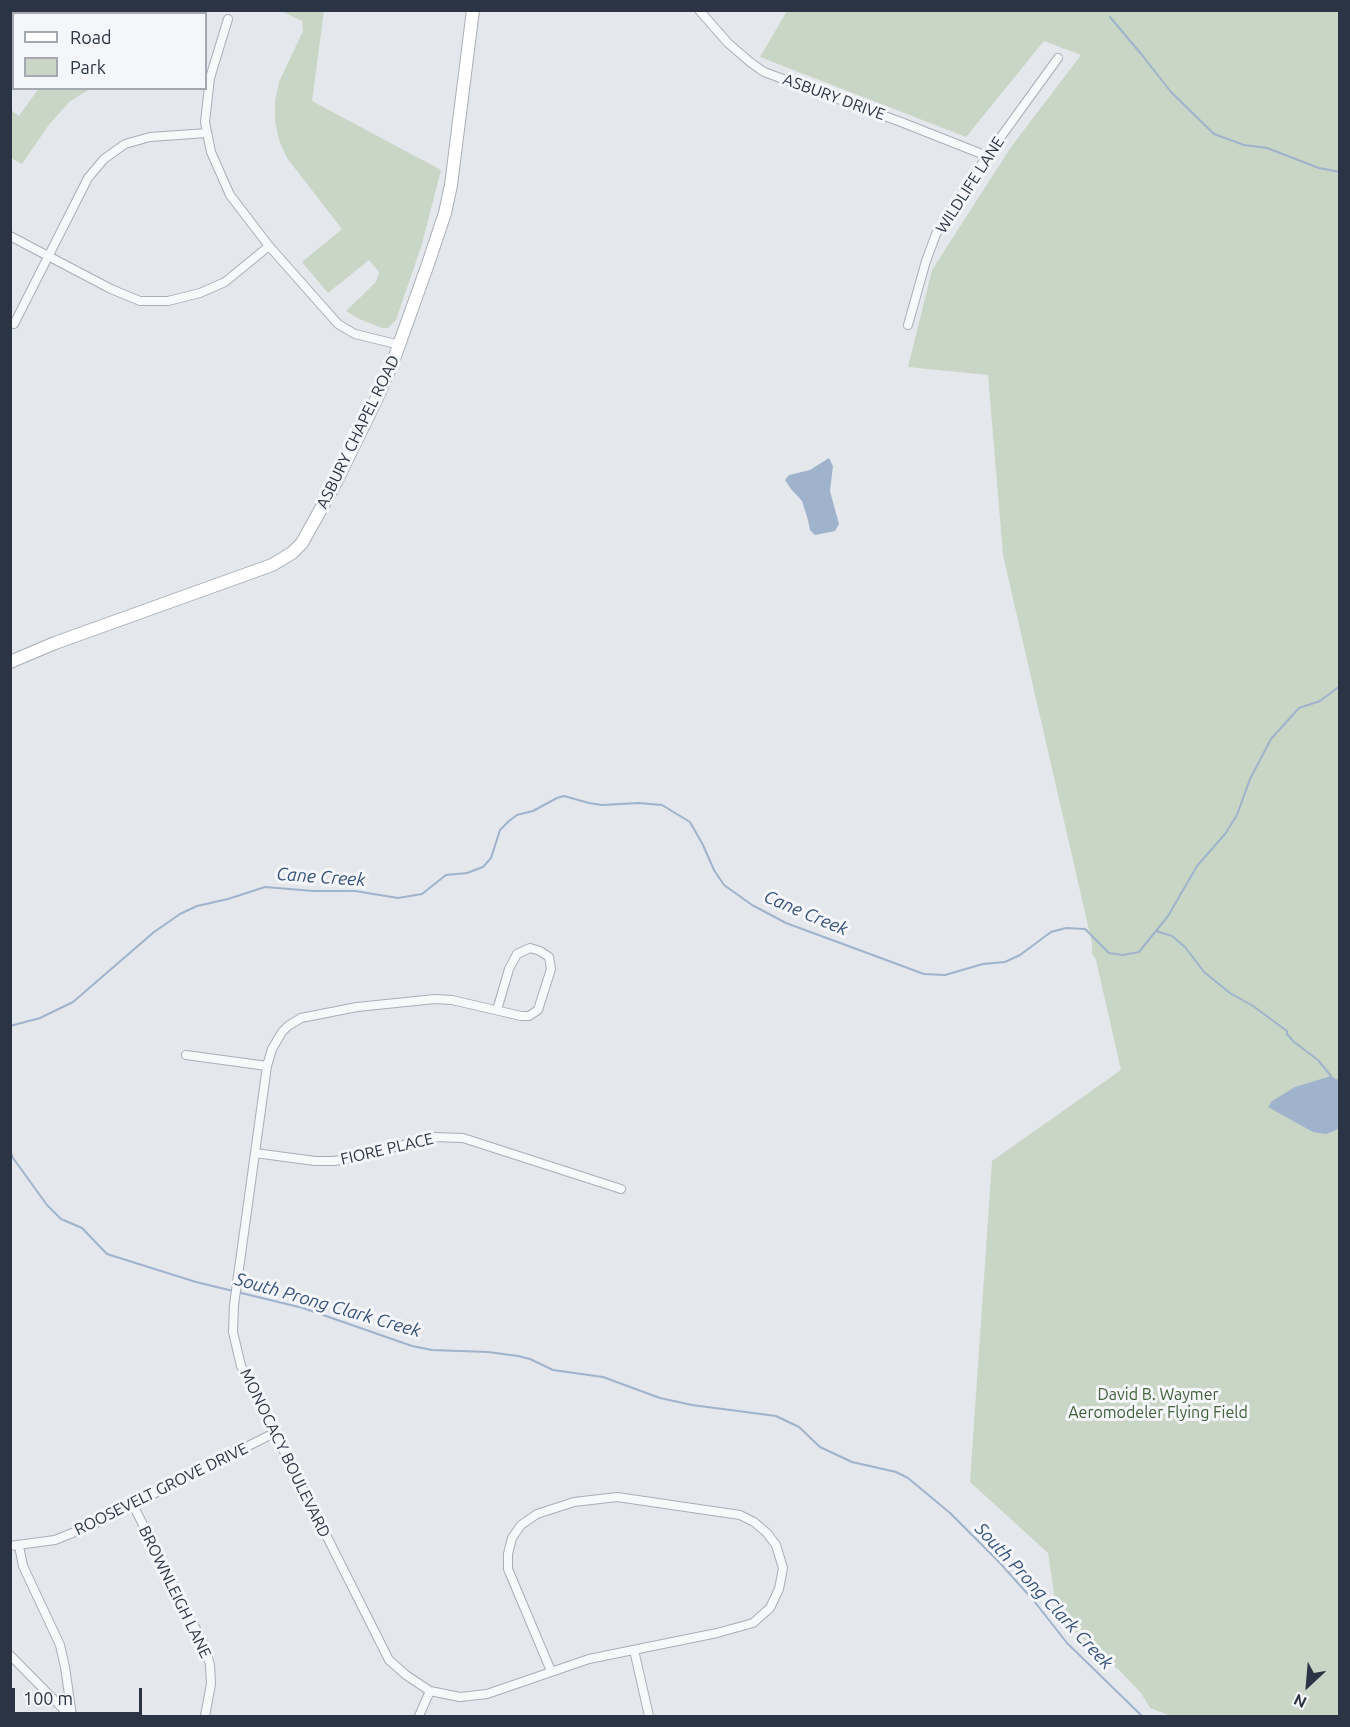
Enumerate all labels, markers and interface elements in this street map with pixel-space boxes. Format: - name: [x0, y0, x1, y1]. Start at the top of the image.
- legend: [12, 12, 207, 90]
- text: Road: [70, 27, 112, 47]
- text: Park: [70, 57, 106, 77]
- street label: ASBURY DRIVE: [780, 70, 888, 124]
- street label: WILDLIFE LANE: [932, 133, 1008, 237]
- street label: ASBURY CHAPEL ROAD: [312, 352, 404, 512]
- water label: Cane Creek: [276, 863, 366, 891]
- water label: Cane Creek: [761, 886, 851, 940]
- street label: FIORE PLACE: [339, 1129, 435, 1169]
- water label: South Prong Clark Creek: [233, 1268, 423, 1342]
- street label: MONOCACY BOULEVARD: [236, 1366, 334, 1540]
- park label: David B. Waymer Aeromodeler Flying Field: [1068, 1385, 1248, 1423]
- street label: ROOSEVELT GROVE DRIVE: [71, 1439, 251, 1539]
- water label: South Prong Clark Creek: [970, 1518, 1118, 1674]
- street label: BROWNLEIGH LANE: [135, 1523, 215, 1661]
- north arrow: [1278, 1655, 1338, 1715]
- scale bar: [15, 1676, 146, 1714]
- text: 100 m: [23, 1688, 73, 1708]
- text: N: [1291, 1690, 1309, 1712]

